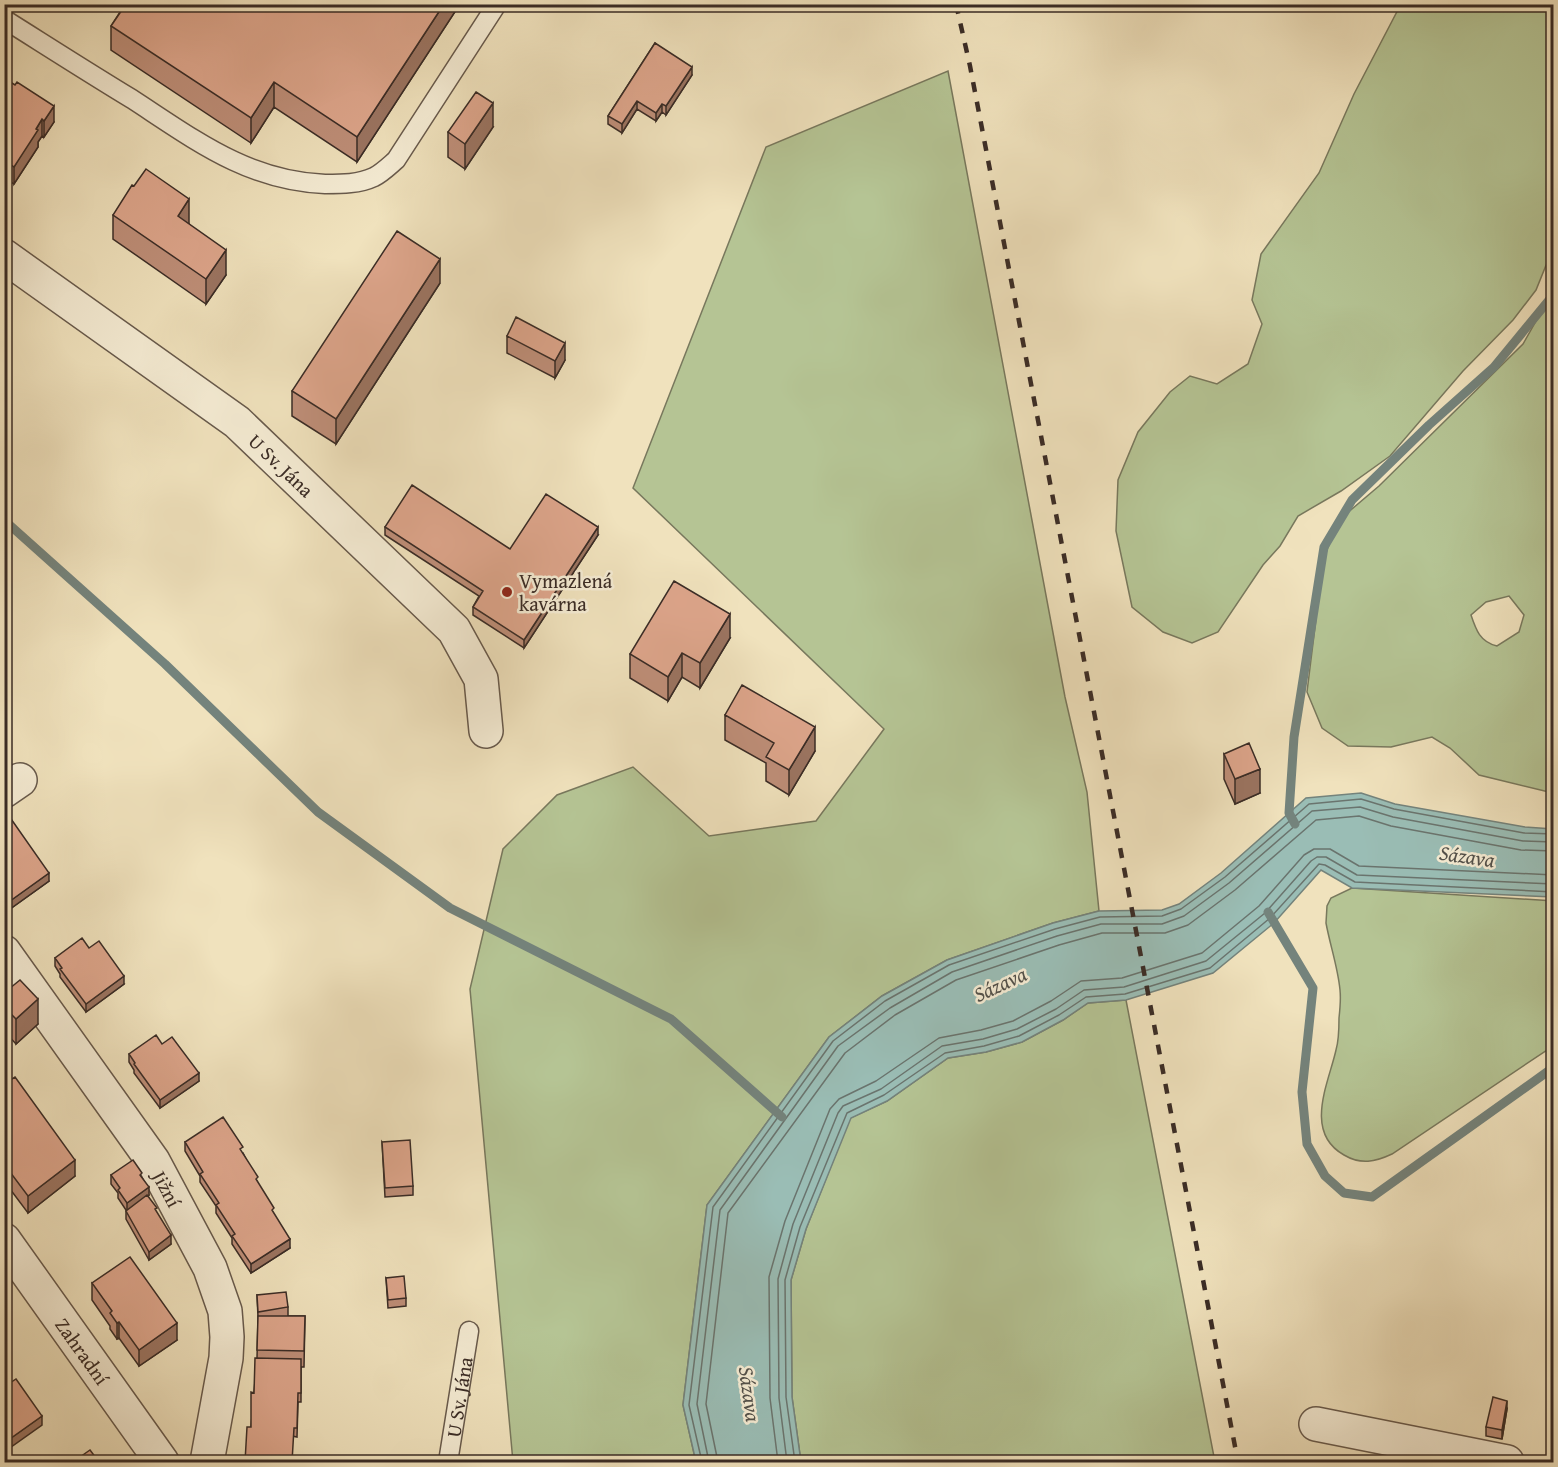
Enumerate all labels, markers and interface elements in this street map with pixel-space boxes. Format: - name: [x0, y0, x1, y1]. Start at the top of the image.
- street label: U Sv. Jána: [242, 426, 321, 504]
- place label: Vymazlená kavárna: [519, 566, 613, 618]
- marker: Vymazlená kavárna: [500, 585, 514, 599]
- water label: Sázava: [1437, 837, 1497, 875]
- water label: Sázava: [968, 958, 1032, 1010]
- street label: Jižní: [145, 1163, 190, 1212]
- street label: Zahradní: [49, 1311, 117, 1391]
- street label: U Sv. Jána: [438, 1354, 479, 1439]
- water label: Sázava: [731, 1364, 769, 1424]

